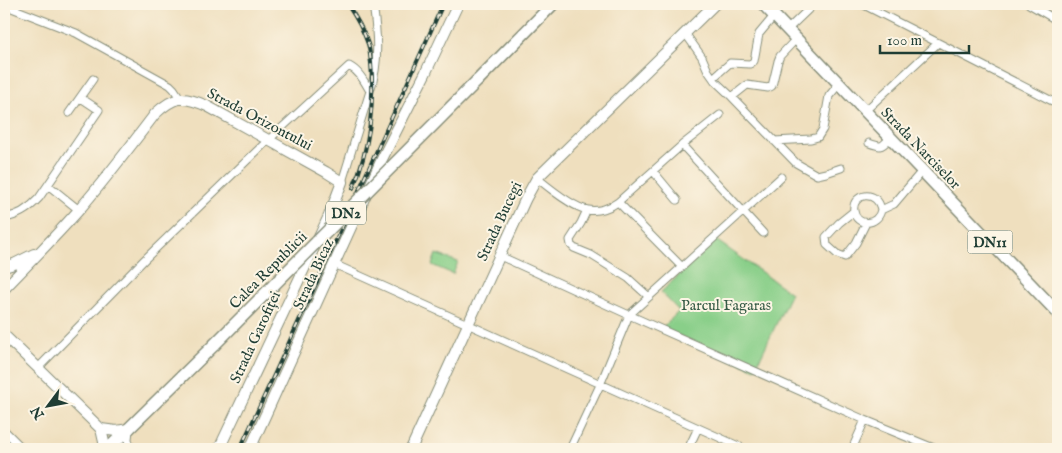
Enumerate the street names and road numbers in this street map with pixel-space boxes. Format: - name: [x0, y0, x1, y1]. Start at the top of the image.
- street label: Strada Orizontului: [204, 84, 316, 155]
- street label: Strada Narciselor: [877, 103, 965, 194]
- street label: Strada Bucegi: [473, 178, 526, 264]
- road number: DN2: [326, 202, 366, 224]
- street label: Calea Republicii: [225, 227, 311, 313]
- road number: DN11: [968, 230, 1012, 253]
- street label: Strada Bicaz: [289, 236, 338, 313]
- street label: Strada Garofiței: [226, 288, 285, 386]

